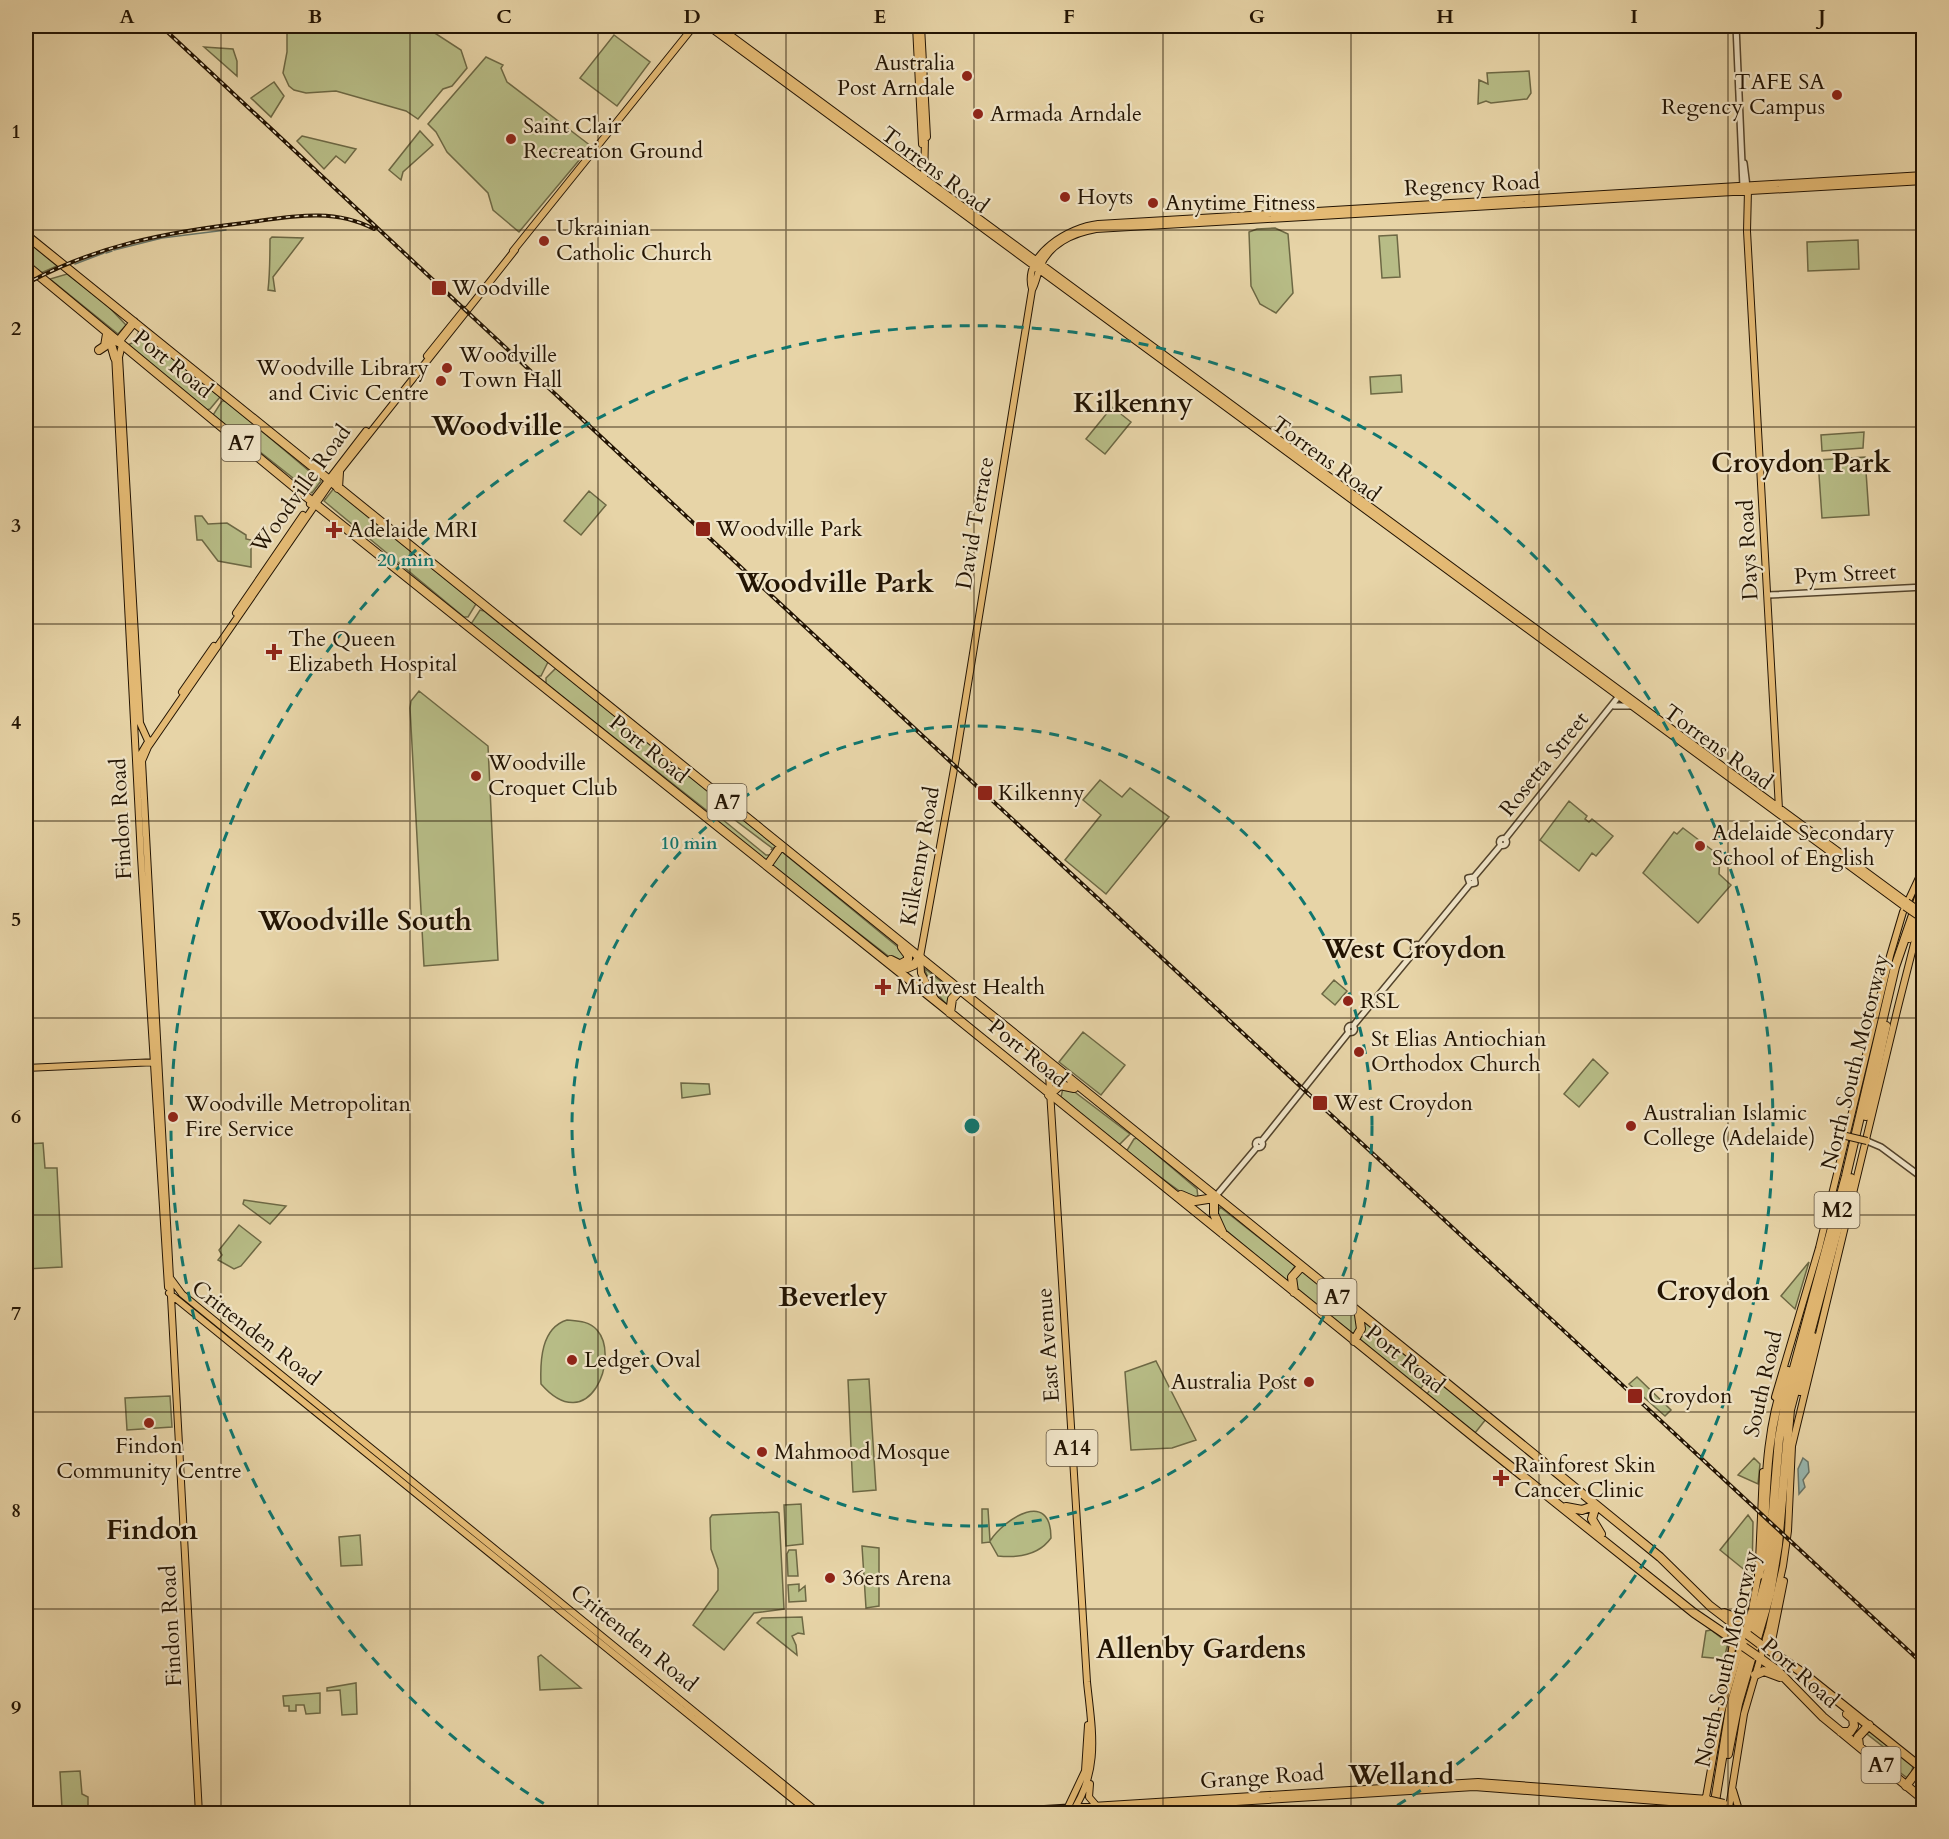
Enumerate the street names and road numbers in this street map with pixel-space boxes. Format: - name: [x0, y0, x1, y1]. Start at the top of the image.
- street label: Torrens Road: [875, 119, 995, 221]
- street label: Regency Road: [1403, 166, 1541, 204]
- street label: Port Road: [127, 323, 219, 405]
- street label: Torrens Road: [1265, 409, 1387, 509]
- street label: Woodville Road: [243, 418, 358, 560]
- road number: A7: [222, 425, 260, 461]
- street label: David Terrace: [949, 454, 1001, 592]
- street label: Days Road: [1730, 499, 1766, 601]
- street label: Pym Street: [1793, 556, 1897, 592]
- street label: Torrens Road: [1657, 697, 1779, 797]
- street label: Rosetta Street: [1492, 705, 1596, 823]
- street label: Port Road: [603, 708, 695, 790]
- street label: Findon Road: [103, 757, 139, 880]
- road number: A7: [708, 784, 746, 820]
- street label: Kilkenny Road: [893, 784, 947, 928]
- street label: North South Motorway: [1814, 950, 1896, 1173]
- street label: Port Road: [982, 1012, 1074, 1094]
- road number: M2: [1814, 1192, 1860, 1228]
- street label: Crittenden Road: [185, 1273, 327, 1393]
- road number: A7: [1318, 1279, 1356, 1315]
- street label: East Avenue: [1029, 1287, 1067, 1403]
- street label: Port Road: [1359, 1318, 1451, 1400]
- street label: South Road: [1736, 1328, 1790, 1440]
- road number: A14: [1046, 1430, 1098, 1466]
- street label: North South Motorway: [1687, 1547, 1767, 1770]
- street label: Findon Road: [153, 1564, 189, 1687]
- street label: Crittenden Road: [564, 1577, 704, 1699]
- street label: Port Road: [1755, 1631, 1846, 1715]
- road number: A7: [1862, 1747, 1900, 1783]
- street label: Grange Road: [1199, 1758, 1325, 1796]

